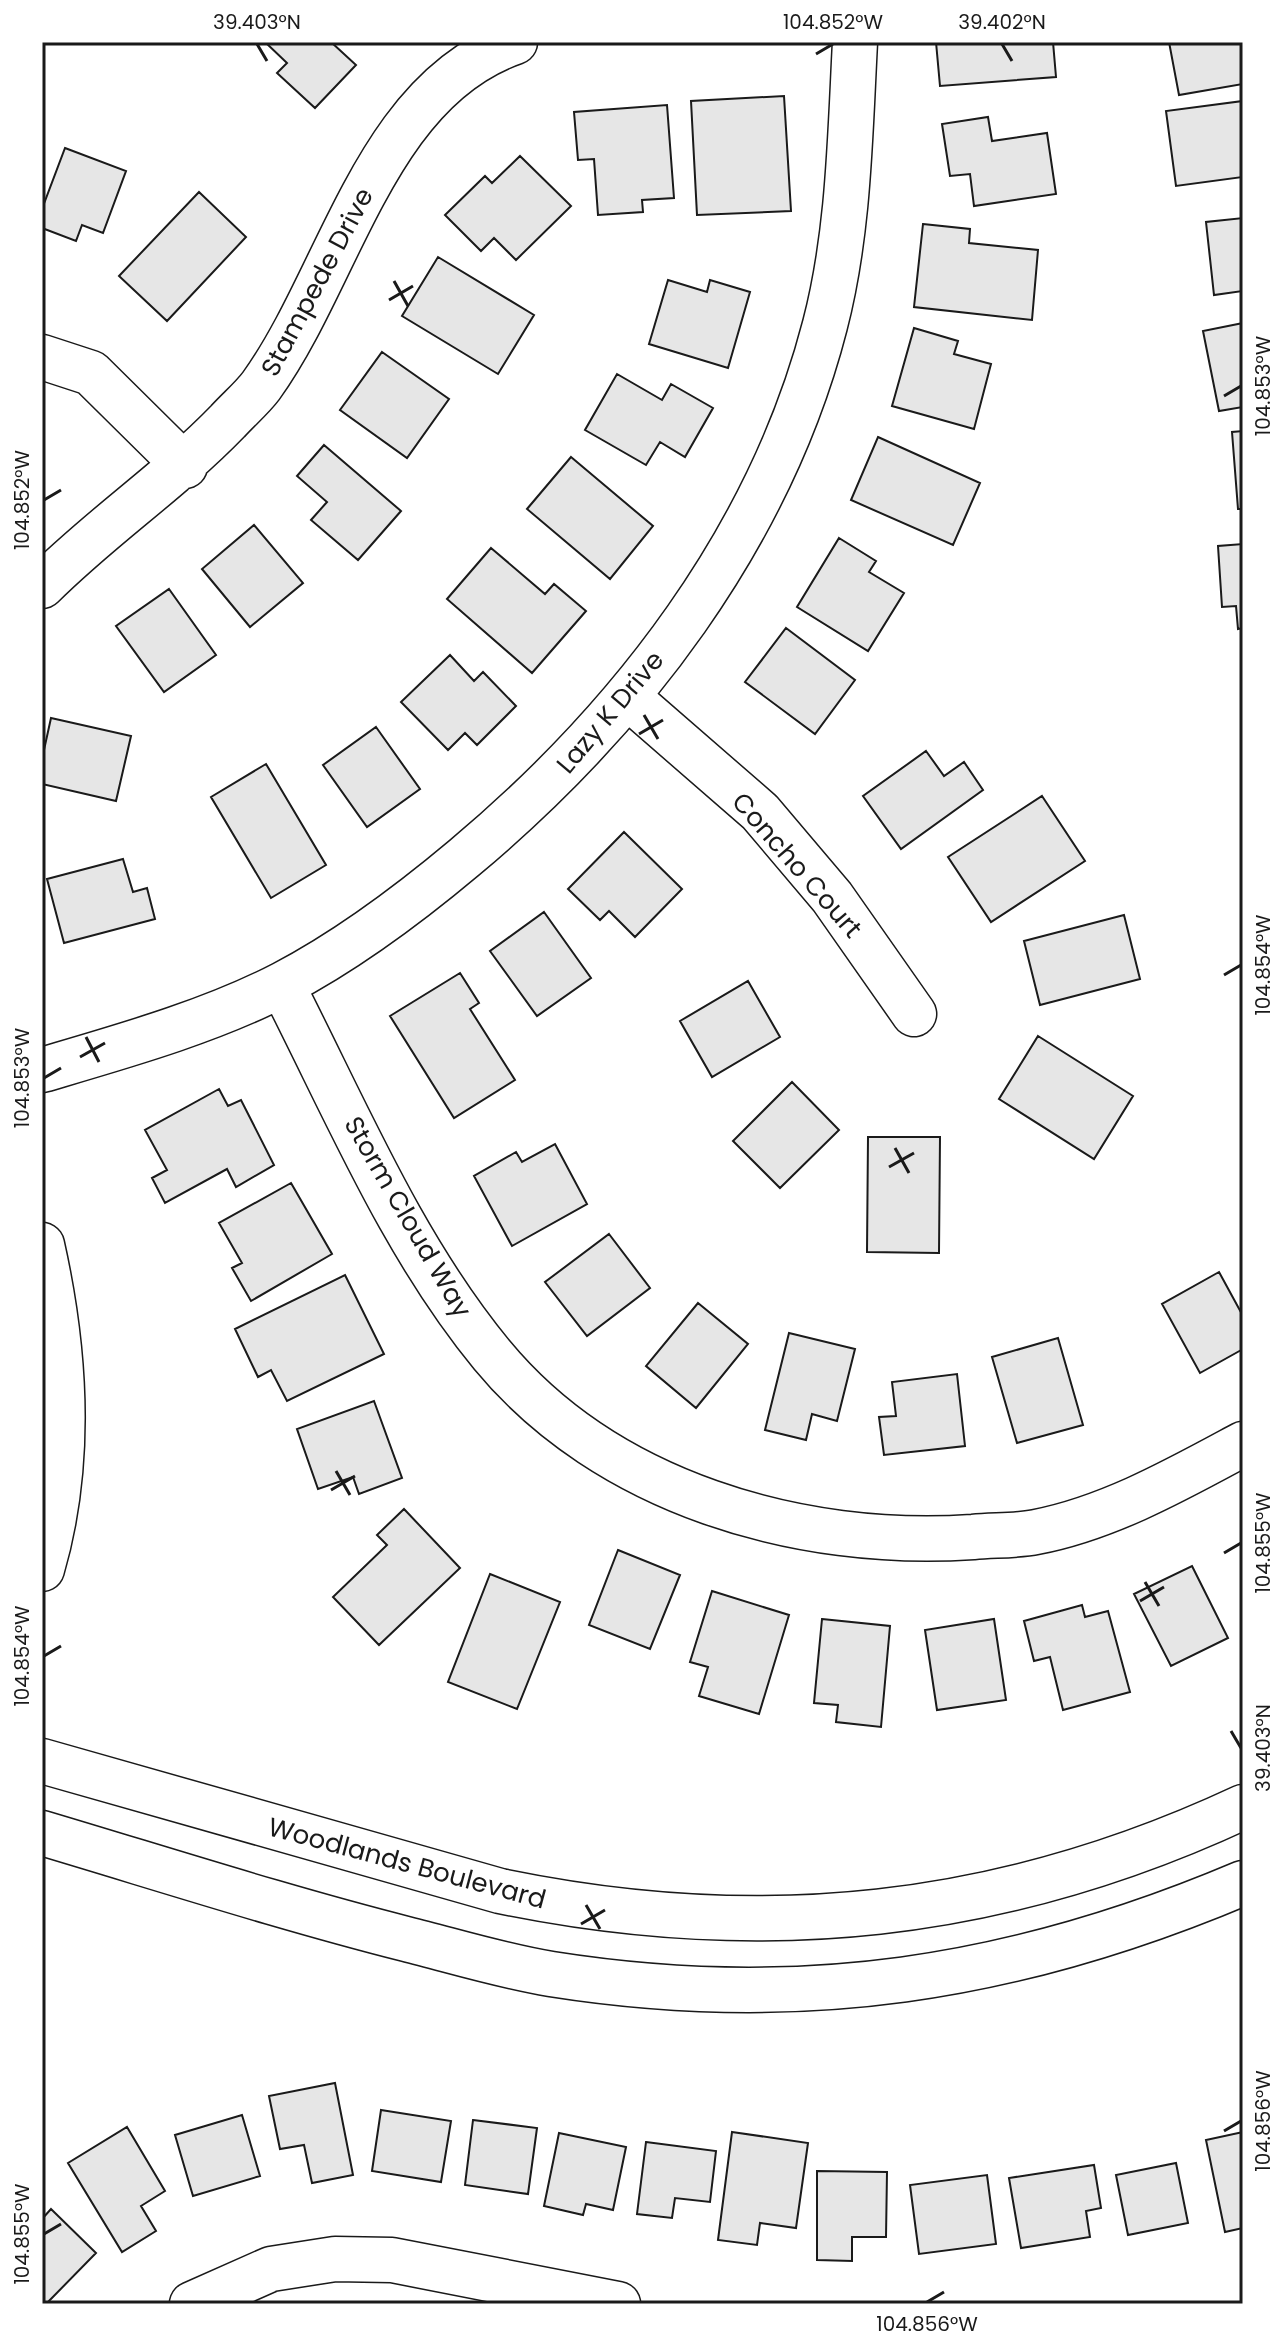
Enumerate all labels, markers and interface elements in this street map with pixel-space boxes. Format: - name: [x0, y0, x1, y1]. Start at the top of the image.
- text: 39.403°N: [213, 8, 301, 36]
- text: 104.852°W: [783, 8, 884, 36]
- text: 39.402°N: [958, 8, 1046, 36]
- street label: Stampede Drive: [252, 181, 382, 383]
- text: 104.853°W: [1249, 335, 1277, 436]
- text: 104.852°W: [8, 449, 36, 550]
- street label: Lazy K Drive: [548, 643, 672, 781]
- street label: Concho Court: [724, 785, 870, 945]
- text: 104.854°W: [1249, 914, 1277, 1016]
- text: 104.853°W: [8, 1027, 36, 1128]
- street label: Storm Cloud Way: [336, 1110, 480, 1324]
- text: 104.855°W: [1249, 1492, 1277, 1594]
- text: 104.854°W: [8, 1605, 36, 1707]
- text: 39.403°N: [1249, 1704, 1277, 1792]
- street label: Woodlands Boulevard: [264, 1809, 550, 1917]
- text: 104.856°W: [1249, 2070, 1277, 2172]
- text: 104.855°W: [8, 2183, 36, 2285]
- text: 104.856°W: [876, 2310, 978, 2338]

